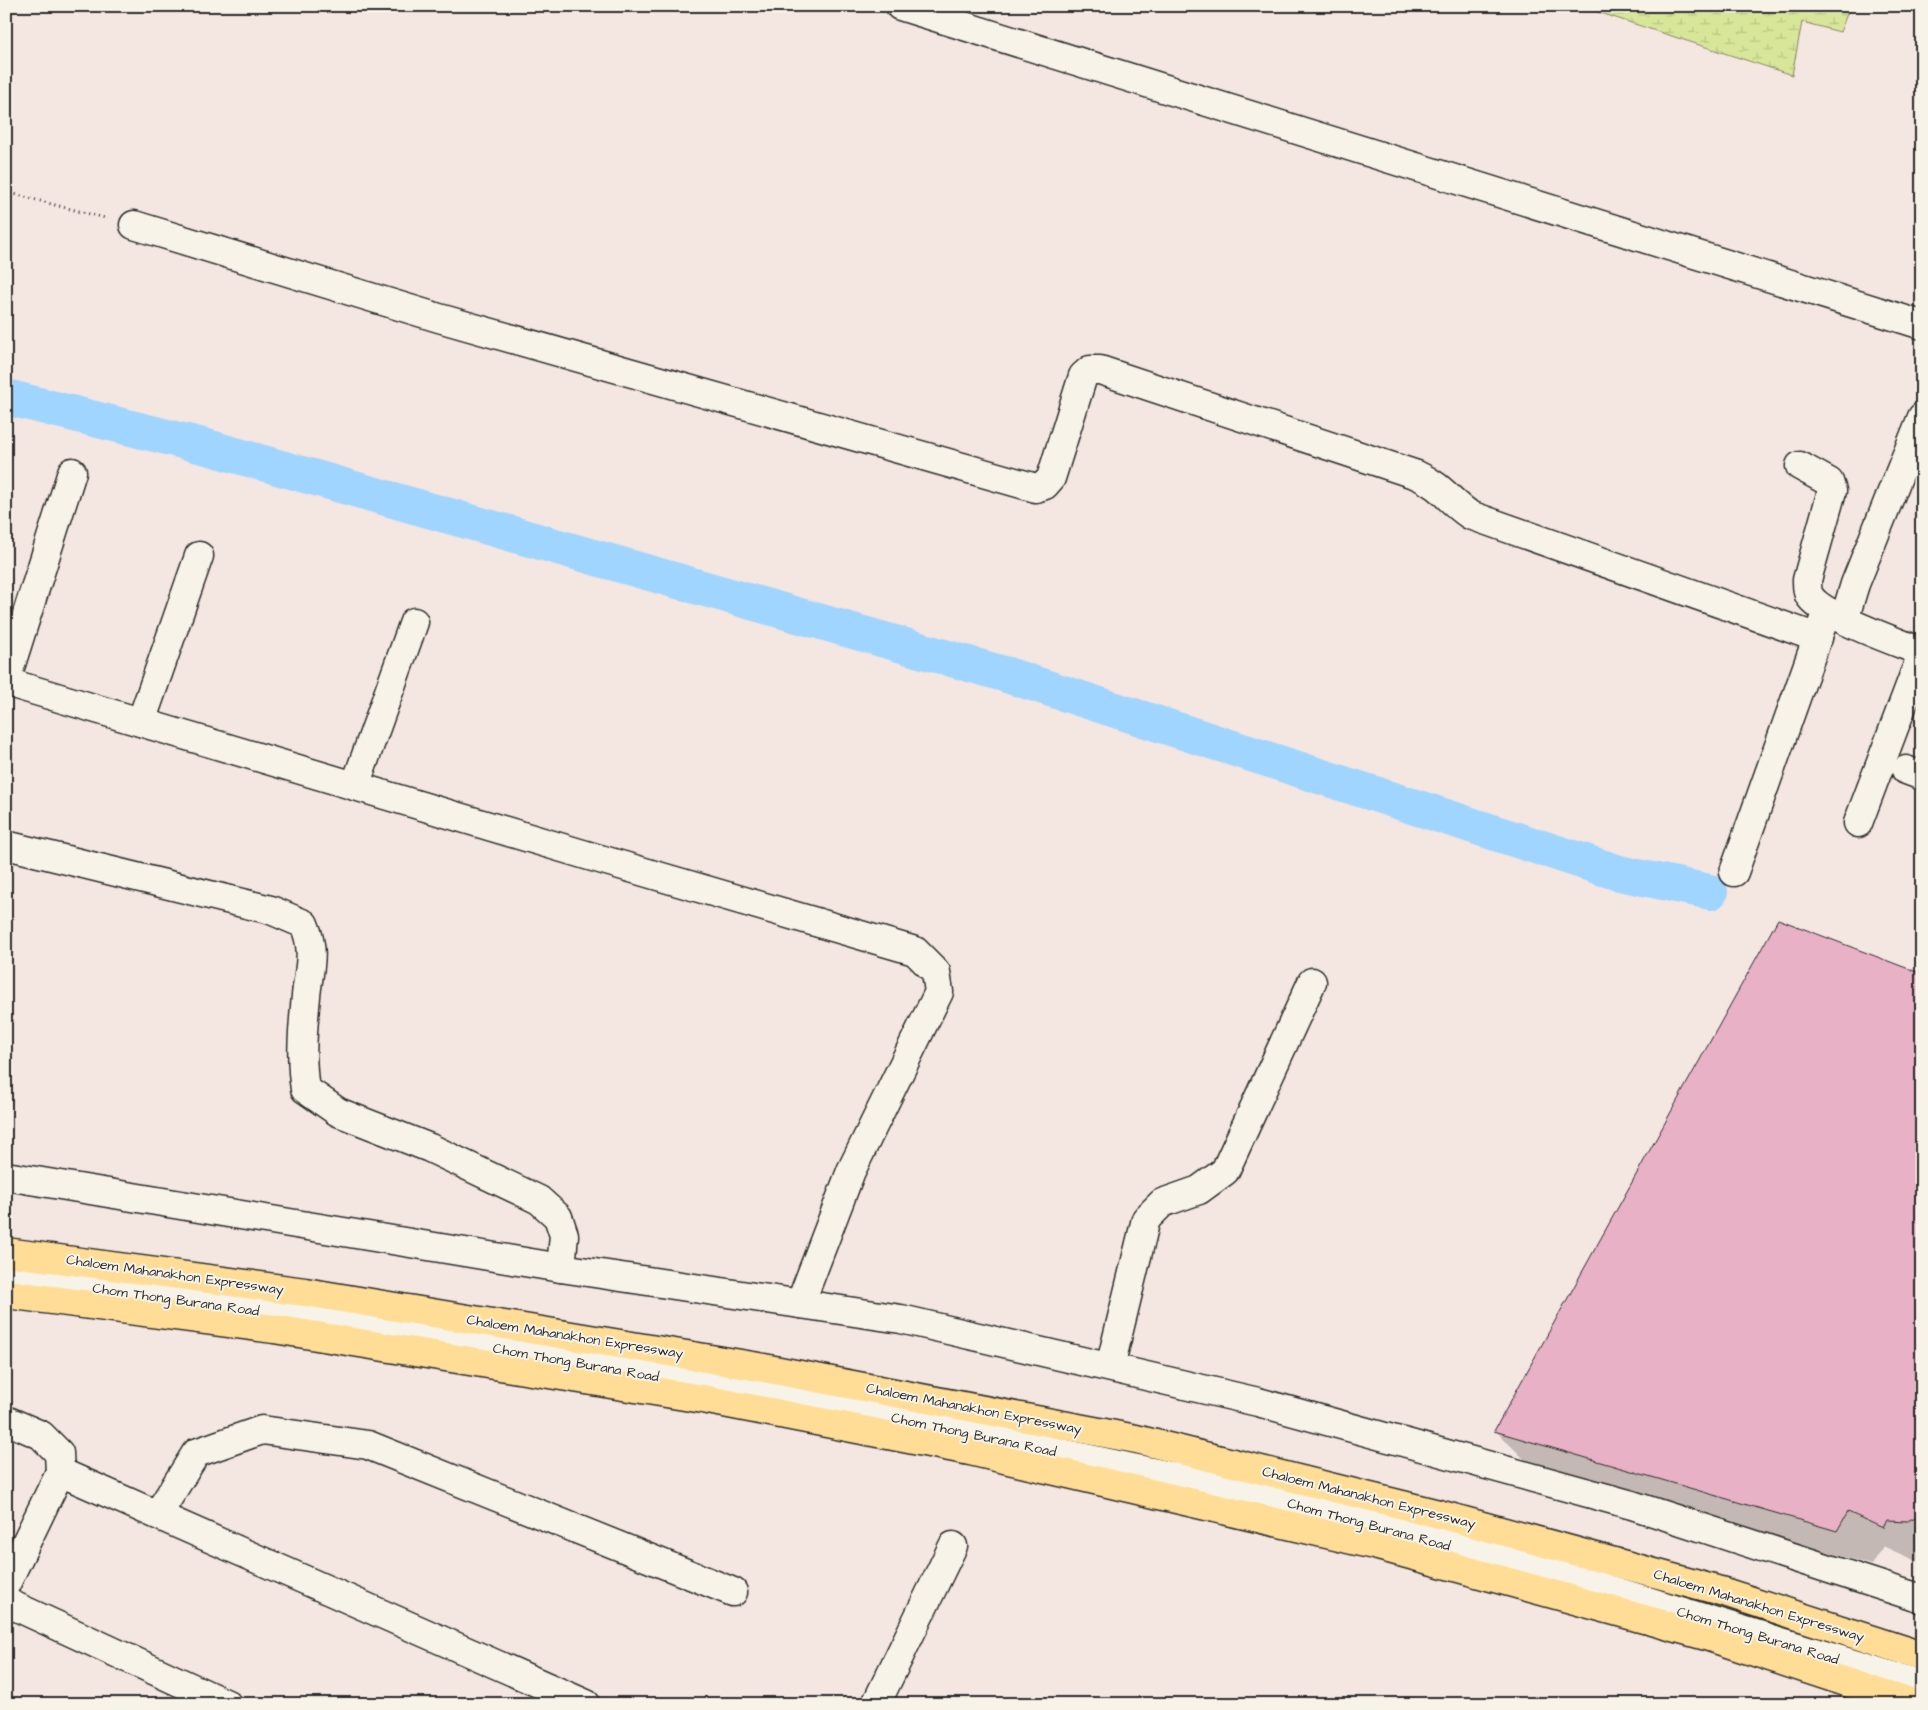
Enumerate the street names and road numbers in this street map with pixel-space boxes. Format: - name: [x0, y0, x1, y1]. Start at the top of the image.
- street label: Chaloem Mahanakhon Expressway: [65, 1250, 285, 1300]
- street label: Chom Thong Burana Road: [91, 1278, 261, 1322]
- street label: Chaloem Mahanakhon Expressway: [465, 1310, 685, 1364]
- street label: Chom Thong Burana Road: [491, 1339, 660, 1387]
- street label: Chaloem Mahanakhon Expressway: [864, 1378, 1084, 1440]
- street label: Chom Thong Burana Road: [889, 1408, 1058, 1462]
- street label: Chaloem Mahanakhon Expressway: [1260, 1462, 1478, 1534]
- street label: Chom Thong Burana Road: [1285, 1494, 1453, 1556]
- street label: Chaloem Mahanakhon Expressway: [1651, 1564, 1867, 1648]
- street label: Chom Thong Burana Road: [1674, 1602, 1841, 1670]

